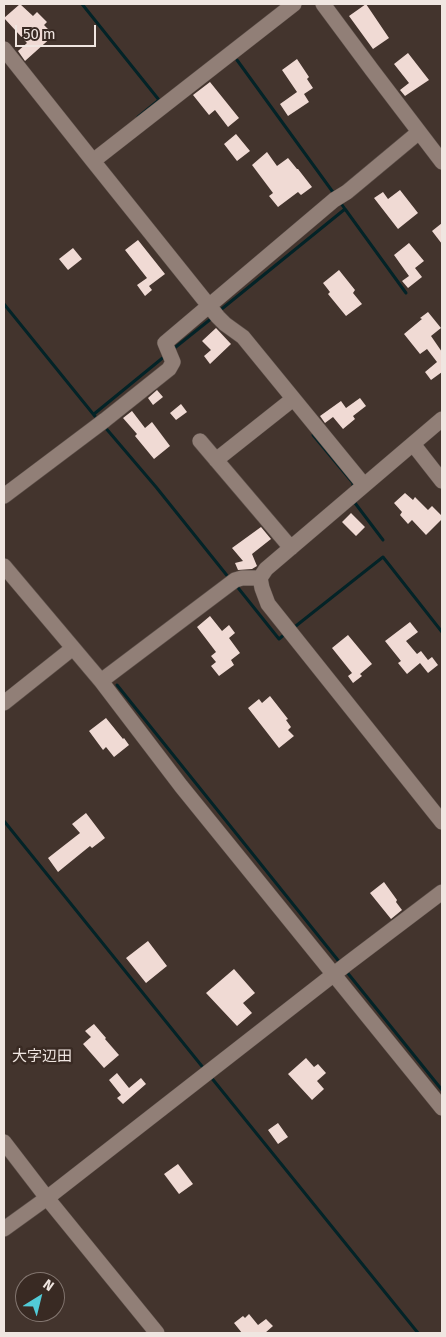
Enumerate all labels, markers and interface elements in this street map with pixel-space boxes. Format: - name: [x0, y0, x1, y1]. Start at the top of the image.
- scale bar: [18, 15, 99, 47]
- text: 50 m: [23, 25, 56, 43]
- district label: 大字辺田: [12, 1048, 72, 1066]
- north arrow: [15, 1272, 65, 1322]
- text: N: [40, 1276, 57, 1295]

